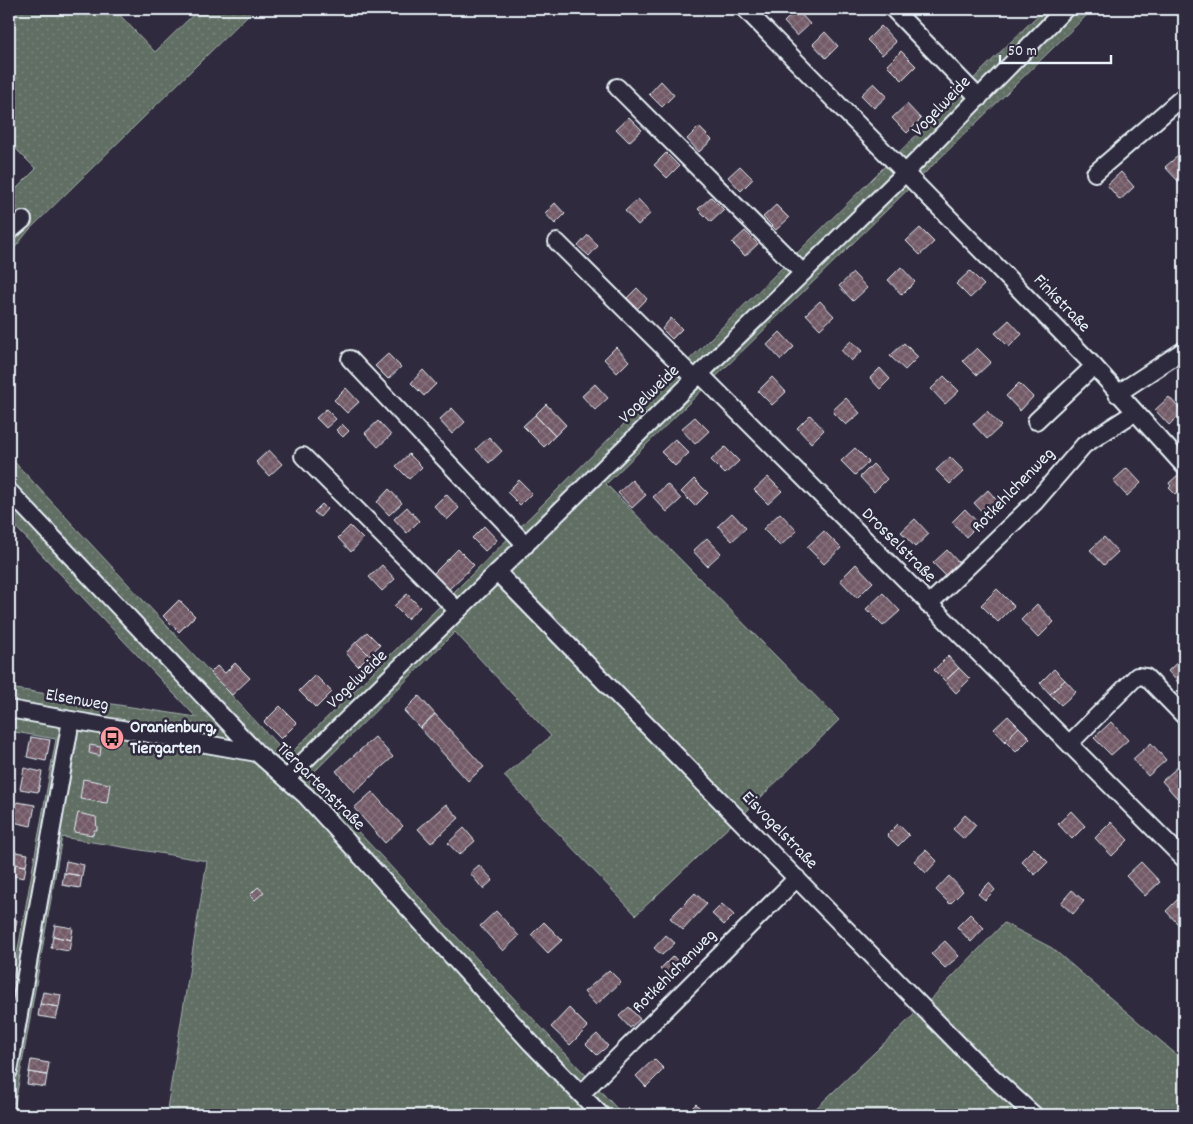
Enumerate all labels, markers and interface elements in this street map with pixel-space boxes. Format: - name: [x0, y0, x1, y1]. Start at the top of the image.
- scale bar: [1000, 32, 1112, 64]
- text: 50 m: [1008, 41, 1037, 63]
- street label: Vogelweide: [907, 71, 977, 143]
- street label: Finkstraße: [1027, 269, 1095, 339]
- street label: Vogelweide: [614, 360, 686, 430]
- street label: Rotkehlchenweg: [967, 443, 1061, 539]
- street label: Drosselstraße: [855, 503, 941, 589]
- street label: Vogelweide: [322, 645, 394, 715]
- street label: Elsenweg: [43, 683, 111, 719]
- place label: Oranienburg, Tiergarten: [130, 716, 217, 762]
- bus stop icon: Oranienburg, Tiergarten: [99, 725, 125, 751]
- street label: Tiergartenstraße: [270, 737, 370, 837]
- street label: Eisvogelstraße: [735, 786, 823, 876]
- street label: Rotkehlchenweg: [627, 924, 723, 1020]

